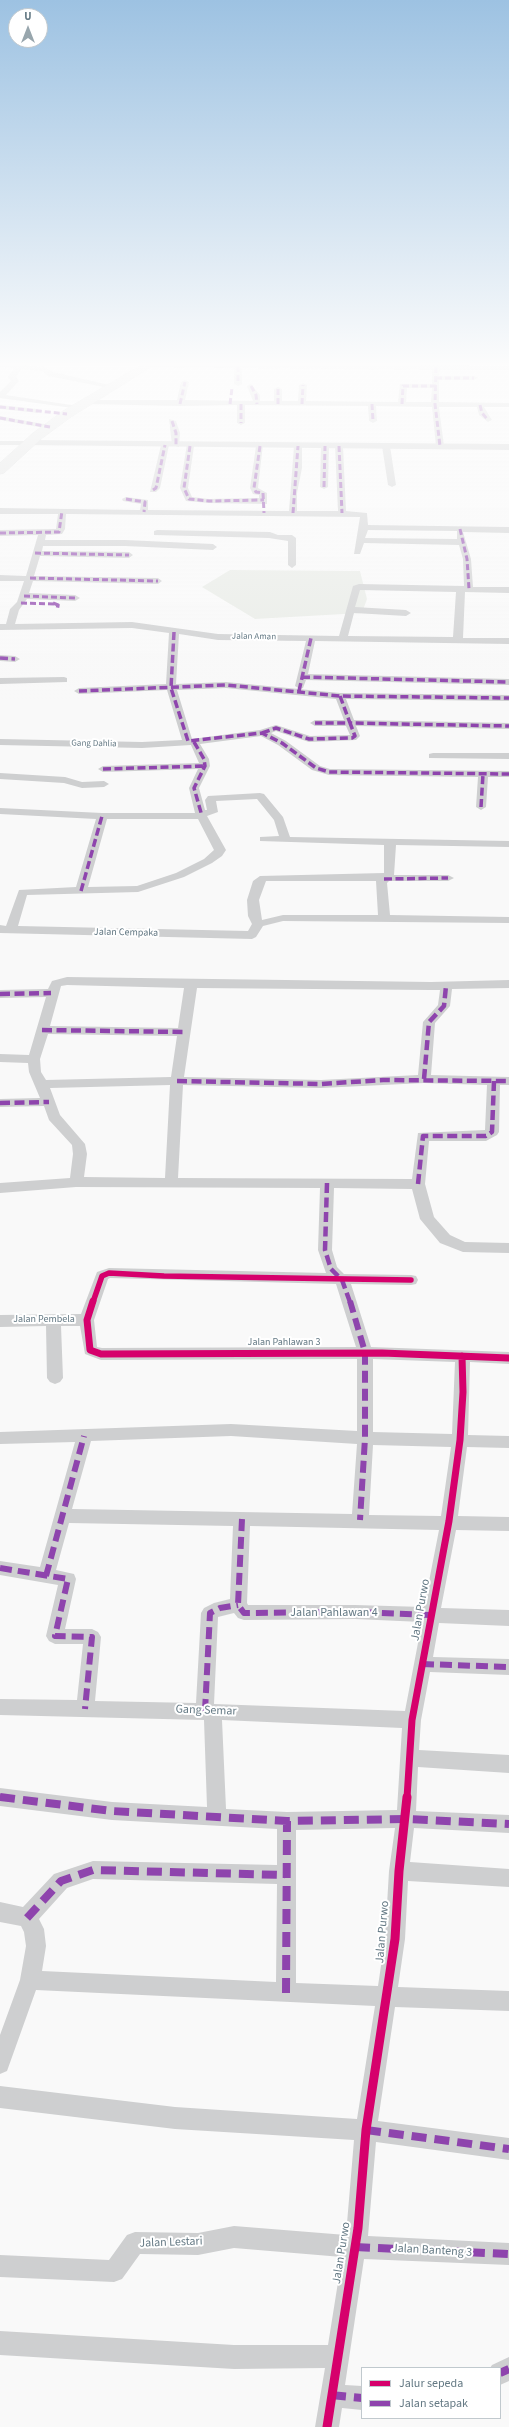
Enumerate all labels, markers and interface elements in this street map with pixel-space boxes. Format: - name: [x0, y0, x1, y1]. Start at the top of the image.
- north arrow: [8, 8, 48, 48]
- text: U: [24, 9, 32, 24]
- street label: Jalan Aman: [232, 631, 276, 643]
- street label: Gang Dahlia: [71, 738, 117, 750]
- street label: Jalan Cempaka: [94, 926, 158, 940]
- street label: Jalan Pembela: [13, 1314, 75, 1326]
- street label: Jalan Pahlawan 3: [248, 1337, 320, 1349]
- street label: Jalan Purwo: [408, 1578, 434, 1642]
- street label: Jalan Pahlawan 4: [290, 1606, 378, 1620]
- street label: Gang Semar: [175, 1703, 237, 1719]
- street label: Jalan Purwo: [373, 1900, 393, 1964]
- street label: Jalan Purwo: [330, 2221, 354, 2285]
- street label: Jalan Lestari: [139, 2235, 203, 2251]
- street label: Jalan Banteng 3: [392, 2242, 472, 2260]
- legend: [361, 2367, 501, 2419]
- text: Jalur sepeda: [399, 2375, 463, 2392]
- text: Jalan setapak: [399, 2395, 468, 2412]

